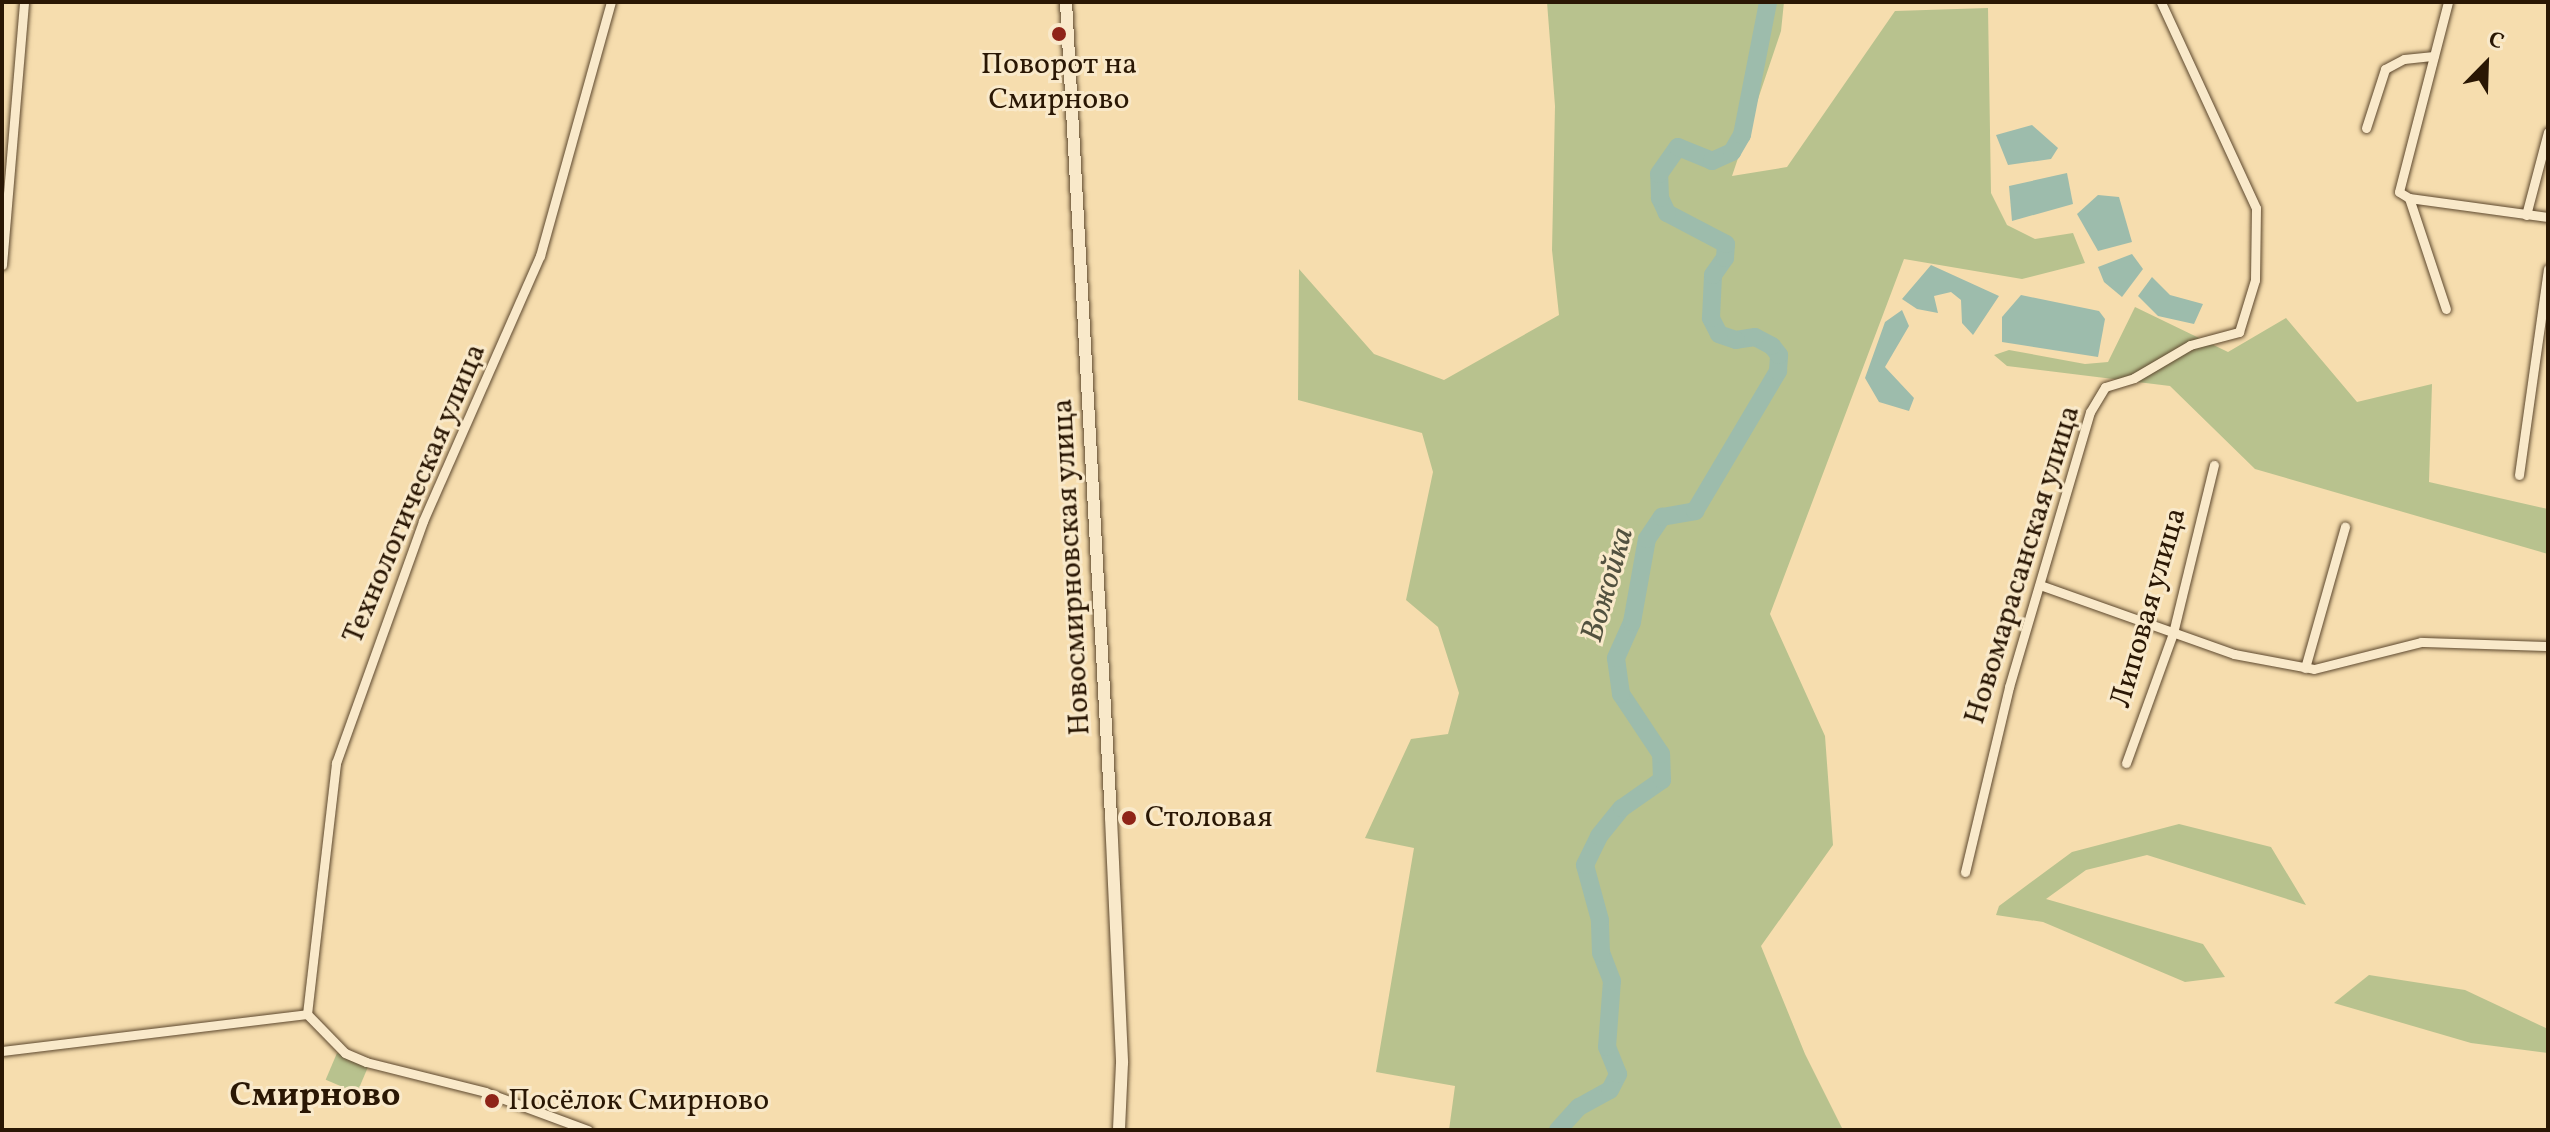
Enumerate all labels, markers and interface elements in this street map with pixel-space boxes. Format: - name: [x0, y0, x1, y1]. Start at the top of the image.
- north arrow: [2446, 24, 2526, 104]
- text: С: [2483, 24, 2508, 58]
- marker: Поворот на Смирново: [1050, 25, 1068, 43]
- place label: Поворот на Смирново: [981, 47, 1137, 118]
- street label: Технологическая улица: [335, 338, 495, 650]
- street label: Новосмирновская улица: [1045, 397, 1099, 737]
- street label: Новомарасанская улица: [1957, 401, 2089, 729]
- street label: Липовая улица: [2103, 503, 2195, 713]
- water label: Вожойка: [1574, 523, 1644, 647]
- place label: Столовая: [1145, 800, 1273, 836]
- marker: Столовая: [1120, 809, 1138, 827]
- district label: Смирново: [230, 1077, 400, 1117]
- place label: Посёлок Смирново: [508, 1083, 769, 1119]
- marker: Посёлок Смирново: [483, 1092, 501, 1110]

